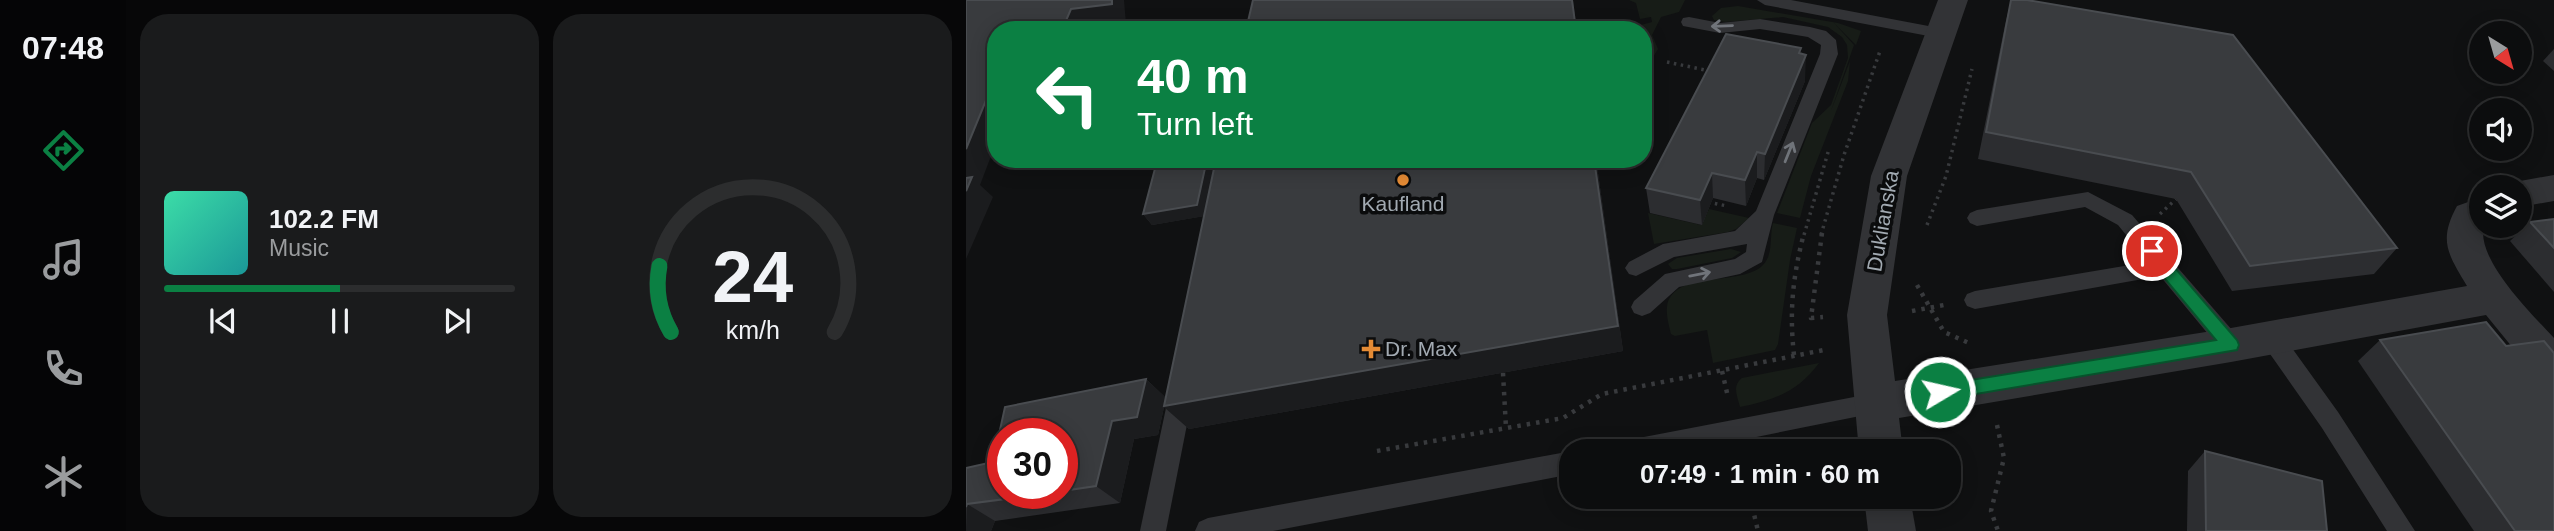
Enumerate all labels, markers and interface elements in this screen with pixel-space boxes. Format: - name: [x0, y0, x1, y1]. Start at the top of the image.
- one-way arrow: [1711, 19, 1734, 33]
- north arrow: [2469, 21, 2532, 84]
- map controls: [2469, 21, 2532, 238]
- text: 07:48: [22, 30, 104, 66]
- icon: left: [1022, 49, 1113, 140]
- text: 40 m: [1137, 49, 1249, 103]
- button: sound: [2469, 98, 2532, 161]
- text: Turn left: [1137, 106, 1253, 142]
- icon: directions: [39, 126, 88, 175]
- one-way arrow: [1784, 141, 1797, 163]
- street label: Duklianska: [1862, 168, 1903, 273]
- marker: Kaufland: [1395, 172, 1411, 188]
- button: layers: [2469, 175, 2532, 238]
- place label: Kaufland: [1362, 192, 1444, 215]
- text: 102.2 FM: [269, 204, 379, 234]
- pin: [2122, 221, 2182, 281]
- icon: arrive: [2133, 232, 2171, 270]
- icon: music: [39, 235, 88, 284]
- text: Music: [269, 235, 329, 261]
- text: 24: [712, 236, 793, 317]
- one-way arrow: [1688, 266, 1711, 280]
- icon: previous: [204, 302, 242, 340]
- icon: pause: [321, 302, 359, 340]
- icon: next: [438, 302, 476, 340]
- text: km/h: [725, 315, 780, 343]
- place label: Dr. Max: [1385, 337, 1458, 360]
- marker: Dr. Max: [1363, 341, 1379, 357]
- icon: phone: [39, 344, 88, 393]
- position arrow: [1903, 355, 1977, 429]
- speed limit sign: 30: [987, 418, 1078, 509]
- icon: climate: [39, 452, 88, 501]
- text: 07:49 · 1 min · 60 m: [1640, 459, 1880, 489]

